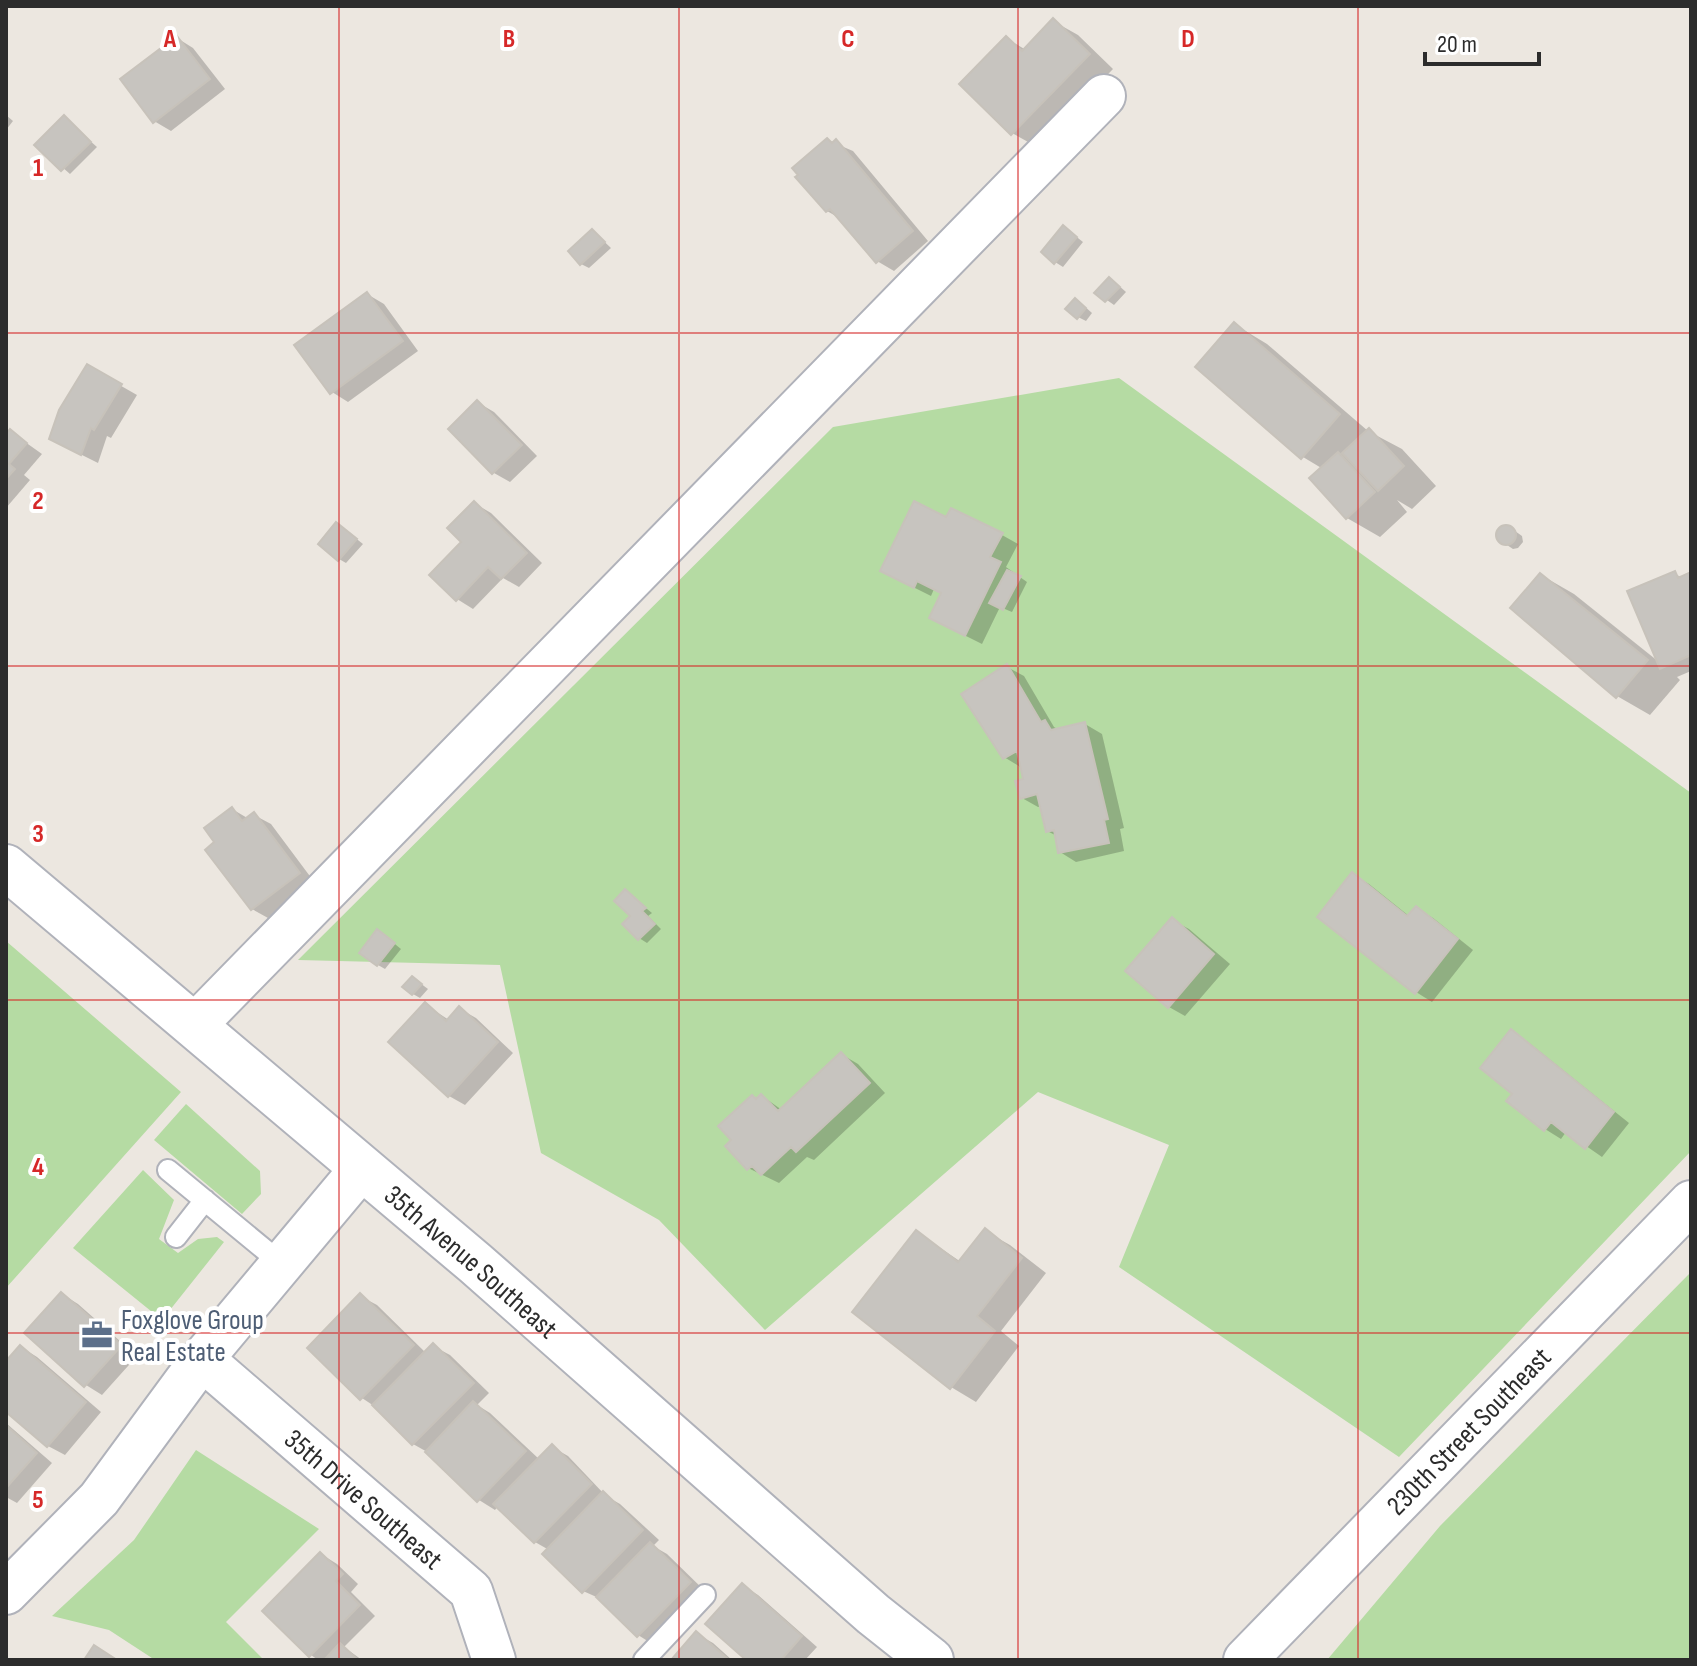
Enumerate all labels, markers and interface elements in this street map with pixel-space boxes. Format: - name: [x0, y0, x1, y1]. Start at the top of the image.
- scale bar: [1425, 16, 1539, 66]
- text: A: [163, 24, 177, 55]
- text: B: [503, 24, 515, 55]
- text: C: [841, 24, 855, 55]
- text: D: [1181, 24, 1195, 55]
- text: 20 m: [1437, 30, 1477, 59]
- text: 1: [33, 153, 43, 184]
- text: 2: [32, 486, 44, 517]
- text: 3: [32, 819, 44, 850]
- text: 4: [32, 1152, 44, 1183]
- street label: 35th Avenue Southeast: [377, 1179, 564, 1346]
- place label: Foxglove Group Real Estate: [121, 1304, 264, 1369]
- office icon: Foxglove Group Real Estate: [80, 1318, 114, 1352]
- street label: 230th Street Southeast: [1380, 1341, 1558, 1522]
- street label: 35th Drive Southeast: [277, 1423, 449, 1577]
- text: 5: [32, 1485, 44, 1516]

